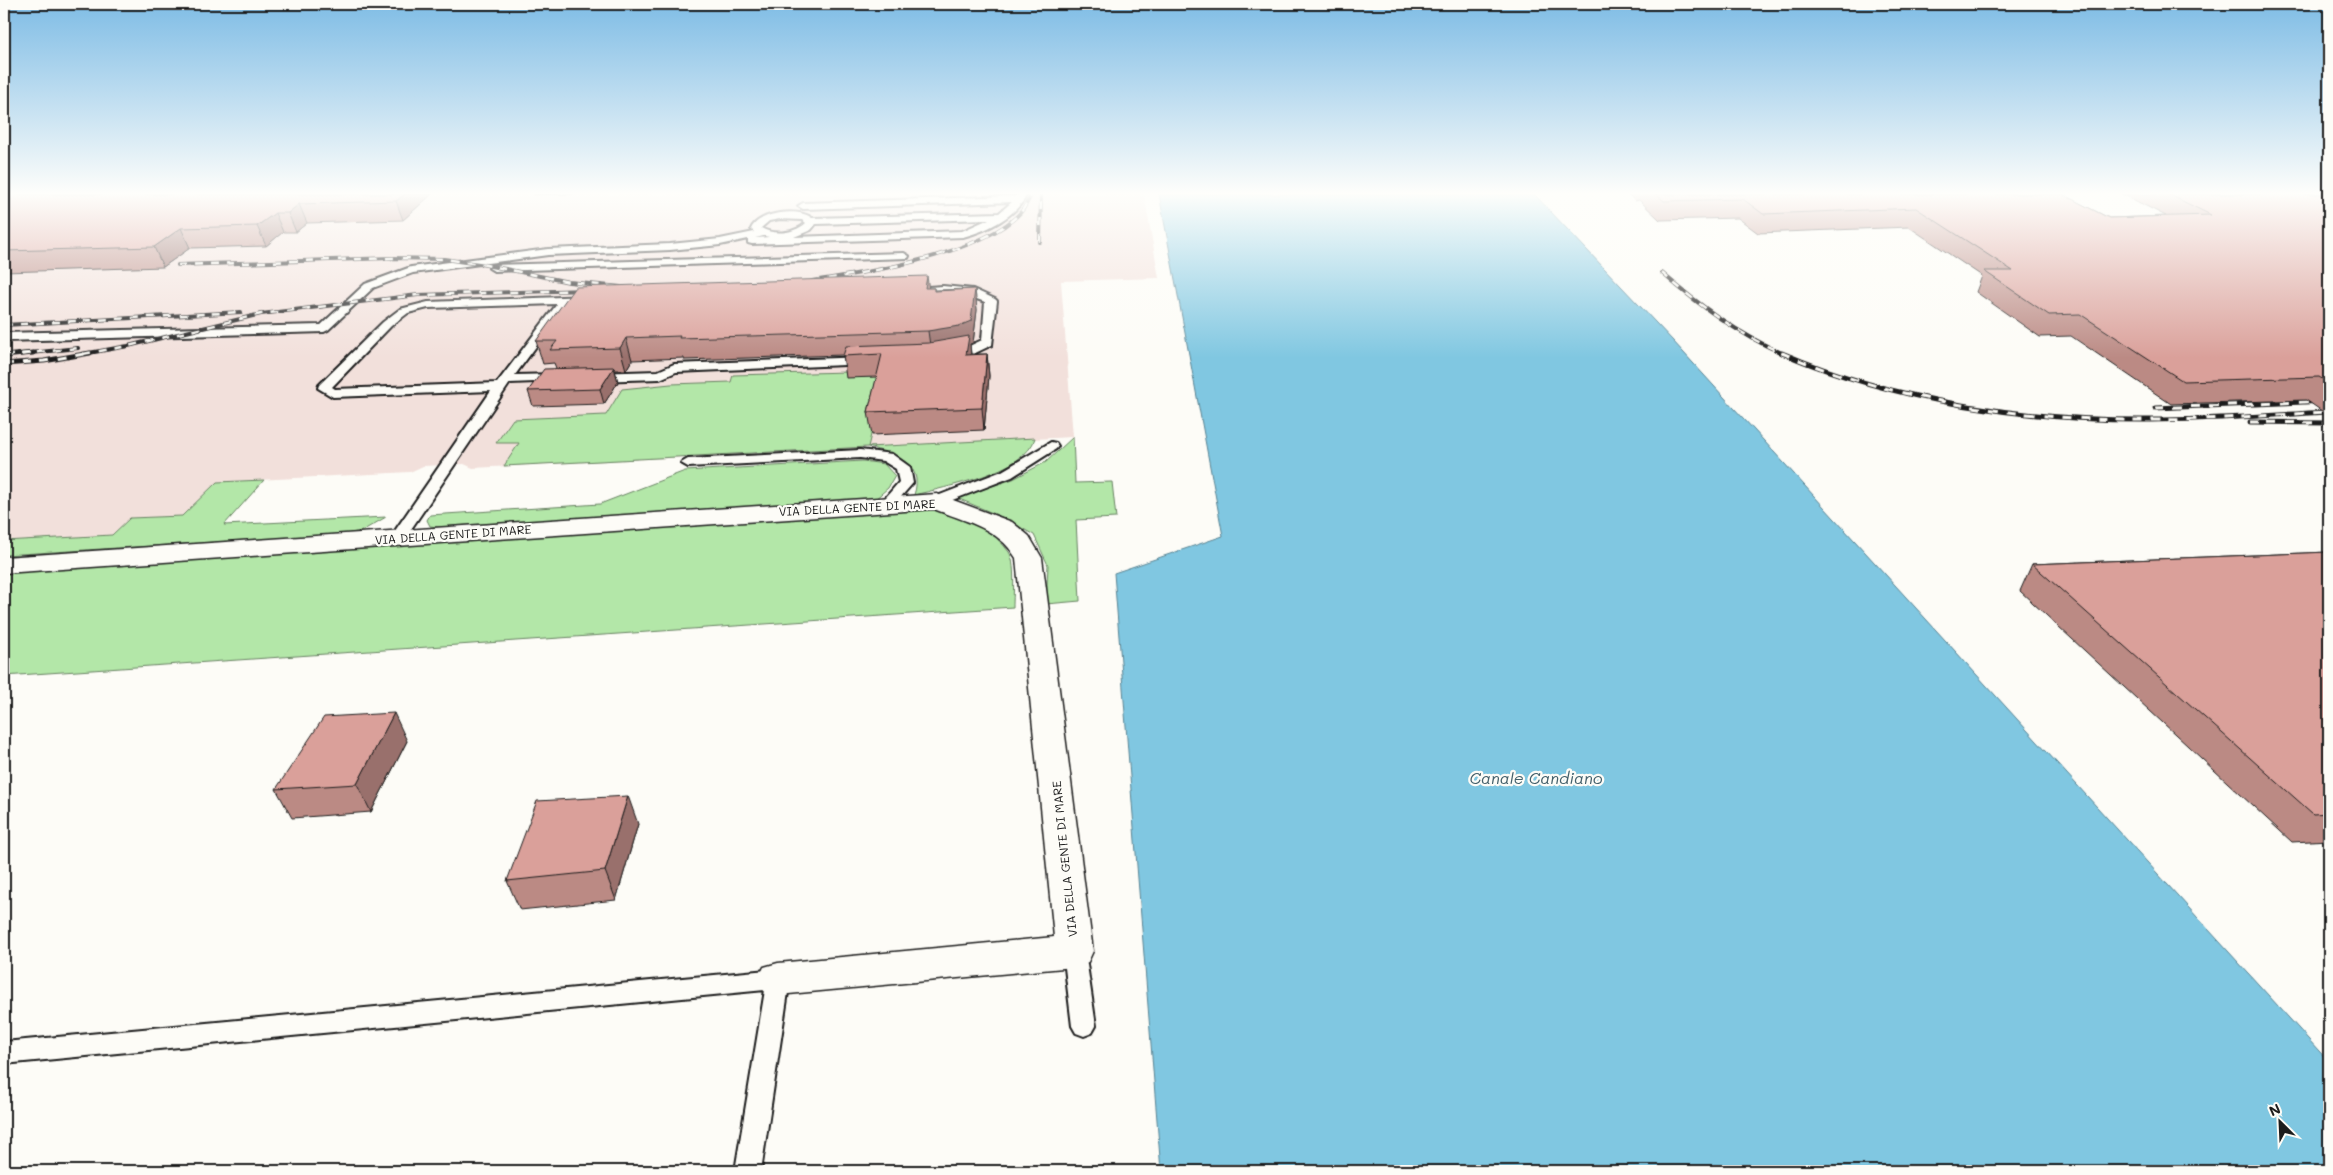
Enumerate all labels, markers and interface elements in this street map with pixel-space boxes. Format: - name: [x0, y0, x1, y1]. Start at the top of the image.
- street label: VIA DELLA GENTE DI MARE: [778, 495, 936, 519]
- street label: VIA DELLA GENTE DI MARE: [374, 521, 532, 547]
- water label: Canale Candiano: [1470, 767, 1603, 788]
- street label: VIA DELLA GENTE DI MARE: [1048, 780, 1080, 938]
- north arrow: [2256, 1098, 2306, 1148]
- text: N: [2266, 1099, 2283, 1121]

